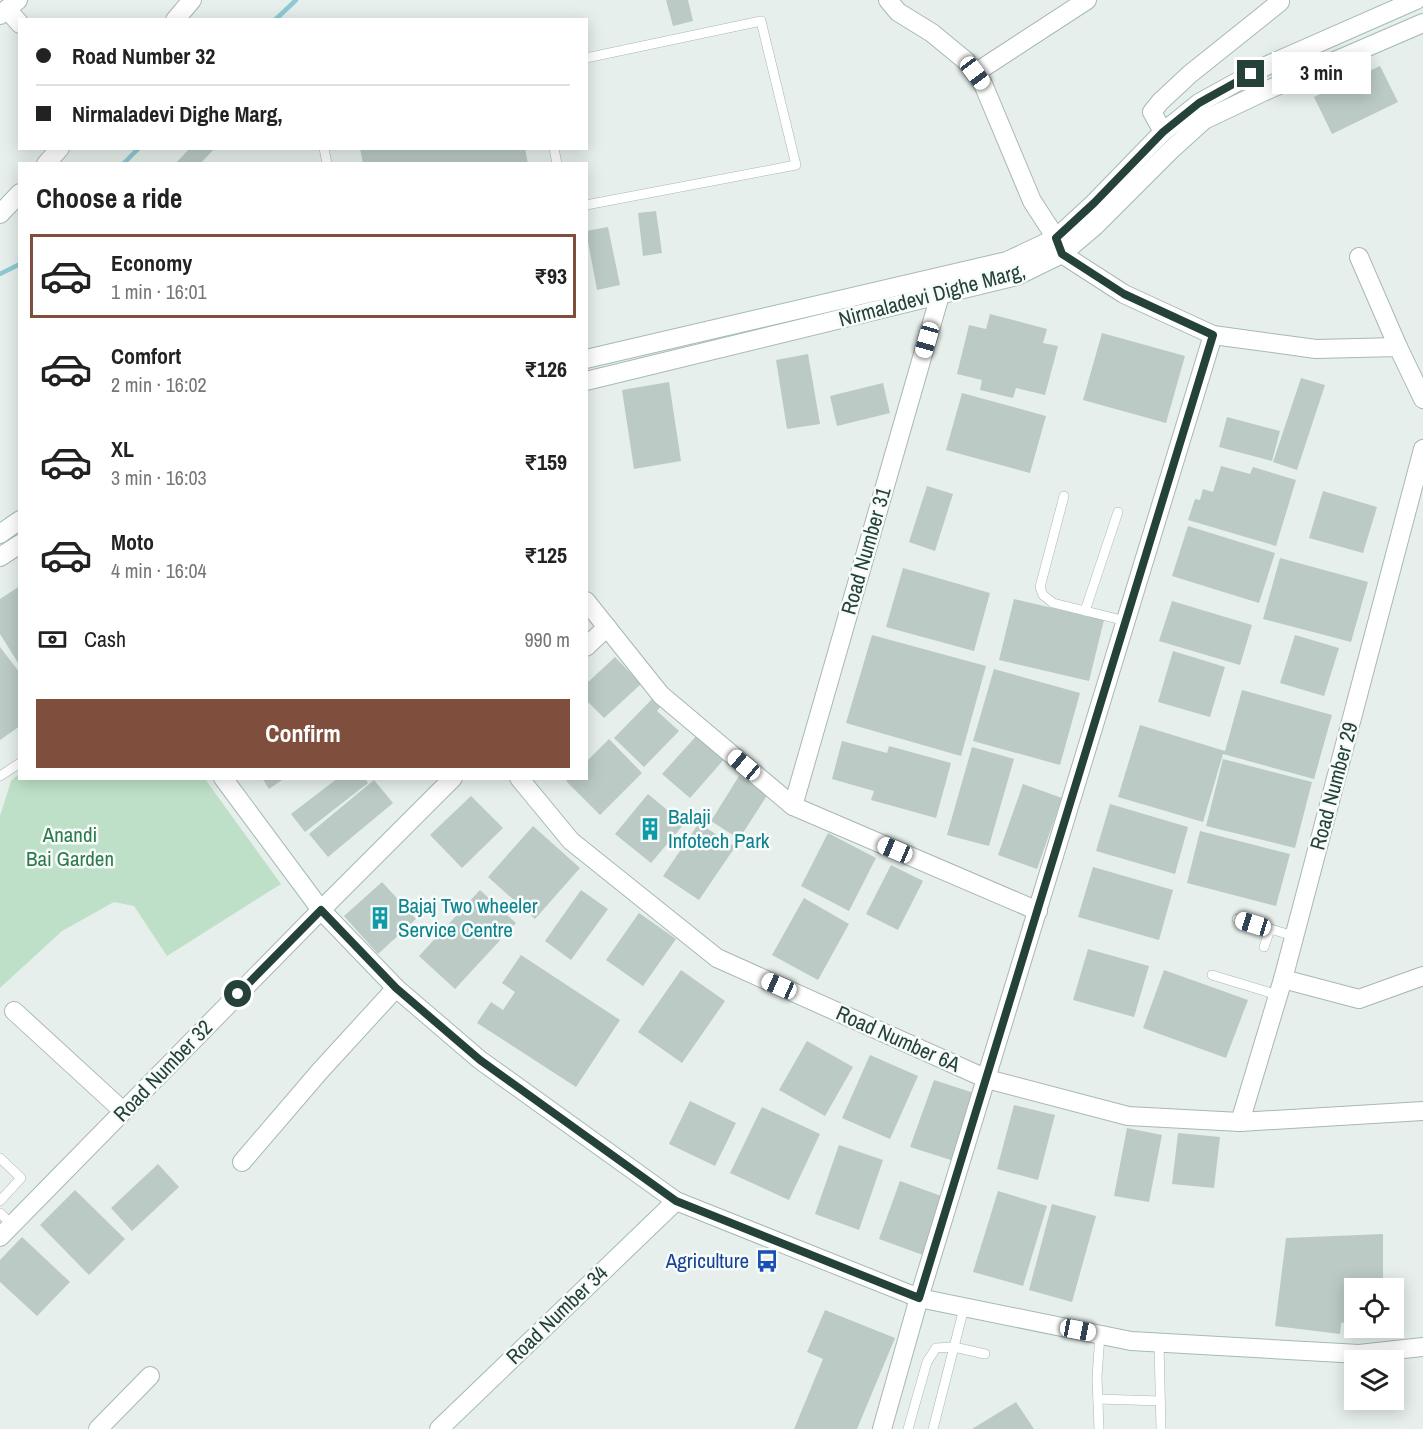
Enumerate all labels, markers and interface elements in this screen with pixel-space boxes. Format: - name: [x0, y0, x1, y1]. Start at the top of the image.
- text: Road Number 32: [72, 41, 215, 71]
- car: [957, 53, 993, 93]
- callout: 3 min: [1272, 53, 1371, 95]
- text: 3 min: [1300, 59, 1343, 86]
- route end: [1237, 60, 1264, 87]
- text: Nirmaladevi Dighe Marg,: [72, 99, 283, 129]
- text: Choose a ride: [36, 180, 182, 216]
- text: Economy: [111, 248, 192, 278]
- icon: car: [39, 249, 93, 303]
- street label: Nirmaladevi Dighe Marg,: [835, 256, 1029, 333]
- text: ₹93: [534, 261, 567, 291]
- text: 1 min · 16:01: [111, 278, 207, 305]
- car: [913, 320, 941, 360]
- text: Comfort: [111, 341, 181, 371]
- icon: car: [39, 342, 93, 396]
- text: ₹126: [524, 354, 567, 384]
- text: 2 min · 16:02: [111, 371, 207, 398]
- text: XL: [111, 434, 134, 464]
- icon: car: [39, 435, 93, 489]
- text: ₹159: [524, 447, 567, 477]
- text: 3 min · 16:03: [111, 464, 207, 491]
- street label: Road Number 31: [834, 483, 898, 618]
- text: Moto: [111, 527, 154, 557]
- icon: car: [39, 528, 93, 582]
- text: ₹125: [524, 540, 567, 570]
- text: 4 min · 16:04: [111, 557, 207, 584]
- icon: cash: [36, 623, 69, 656]
- text: Cash: [84, 624, 126, 654]
- text: 990 m: [524, 626, 570, 653]
- button: Confirm: [36, 699, 570, 768]
- street label: Road Number 29: [1303, 719, 1364, 853]
- car: [724, 747, 764, 783]
- place label: Balaji Infotech Park: [668, 802, 770, 855]
- building icon: Balaji Infotech Park: [637, 816, 663, 842]
- park label: Anandi Bai Garden: [26, 820, 114, 873]
- car: [875, 835, 915, 865]
- place label: Bajaj Two wheeler Service Centre: [398, 891, 538, 944]
- building icon: Bajaj Two wheeler Service Centre: [367, 905, 393, 931]
- car: [1233, 910, 1273, 938]
- car: [759, 970, 799, 1002]
- route start: [224, 980, 251, 1007]
- street label: Road Number 6A: [832, 998, 965, 1079]
- street label: Road Number 32: [107, 1013, 219, 1128]
- place label: Agriculture: [665, 1246, 749, 1275]
- bus stop icon: Agriculture: [754, 1248, 780, 1274]
- street label: Road Number 34: [499, 1258, 614, 1371]
- map controls: [1344, 1278, 1404, 1410]
- button: locate: [1344, 1278, 1404, 1338]
- car: [1059, 1318, 1097, 1342]
- button: layers: [1344, 1350, 1404, 1410]

